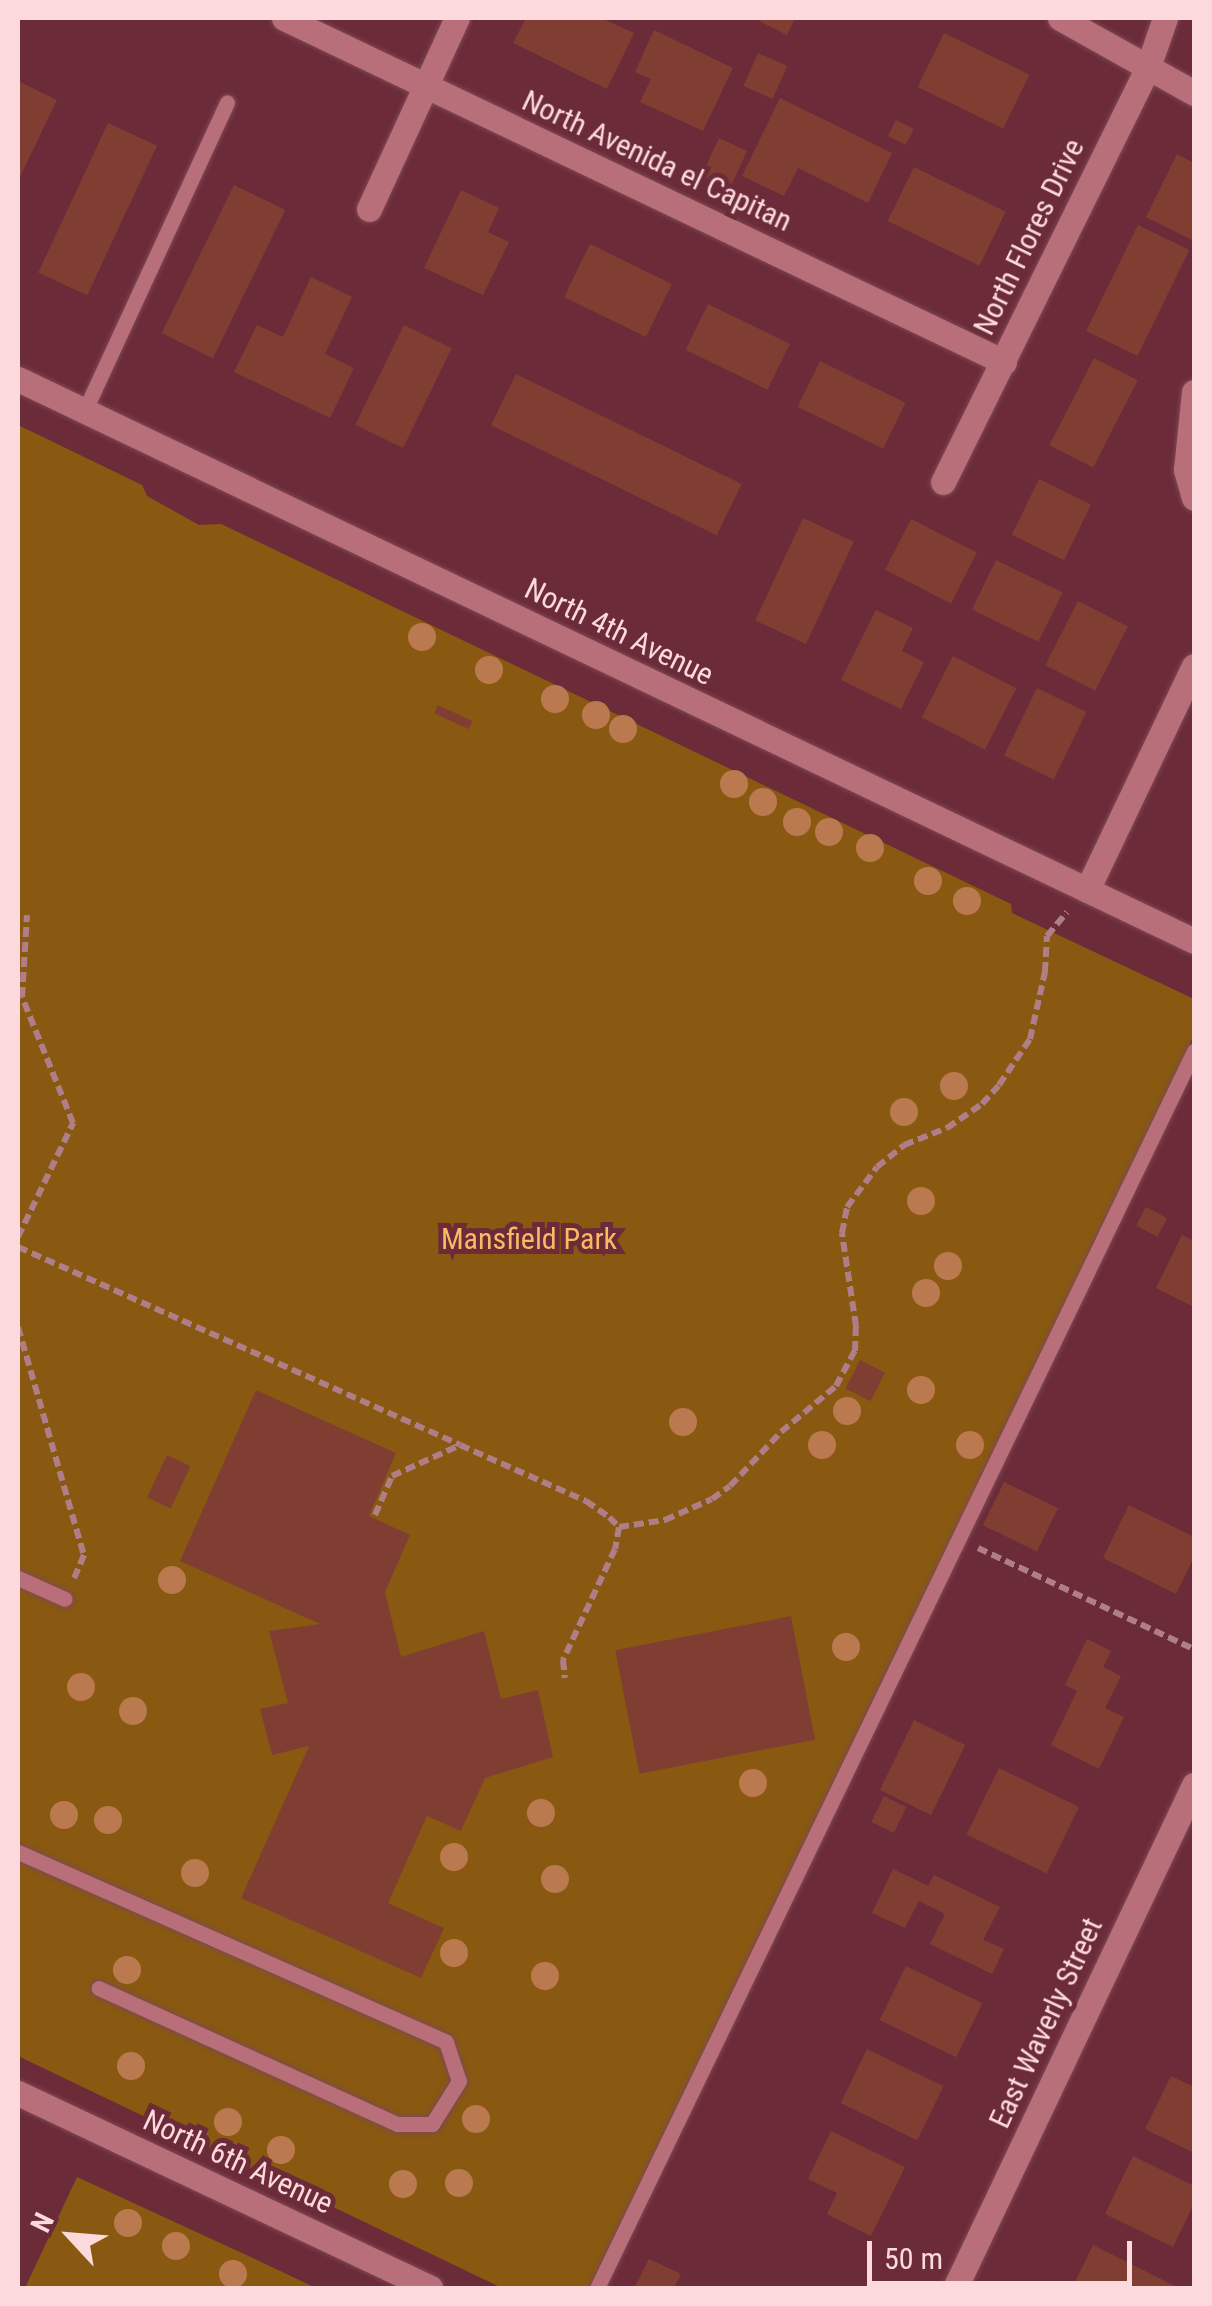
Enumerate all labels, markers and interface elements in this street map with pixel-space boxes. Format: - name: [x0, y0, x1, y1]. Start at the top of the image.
- street label: North Avenida el Capitan: [517, 83, 797, 239]
- street label: North Flores Drive: [966, 133, 1092, 341]
- street label: North 4th Avenue: [519, 571, 719, 693]
- park label: Mansfield Park: [441, 1221, 617, 1257]
- street label: East Waverly Street: [982, 1912, 1110, 2134]
- street label: North 6th Avenue: [137, 2102, 339, 2222]
- north arrow: [20, 2186, 120, 2286]
- text: N: [24, 2208, 61, 2238]
- scale bar: [872, 2221, 1137, 2283]
- text: 50 m: [884, 2241, 943, 2276]

